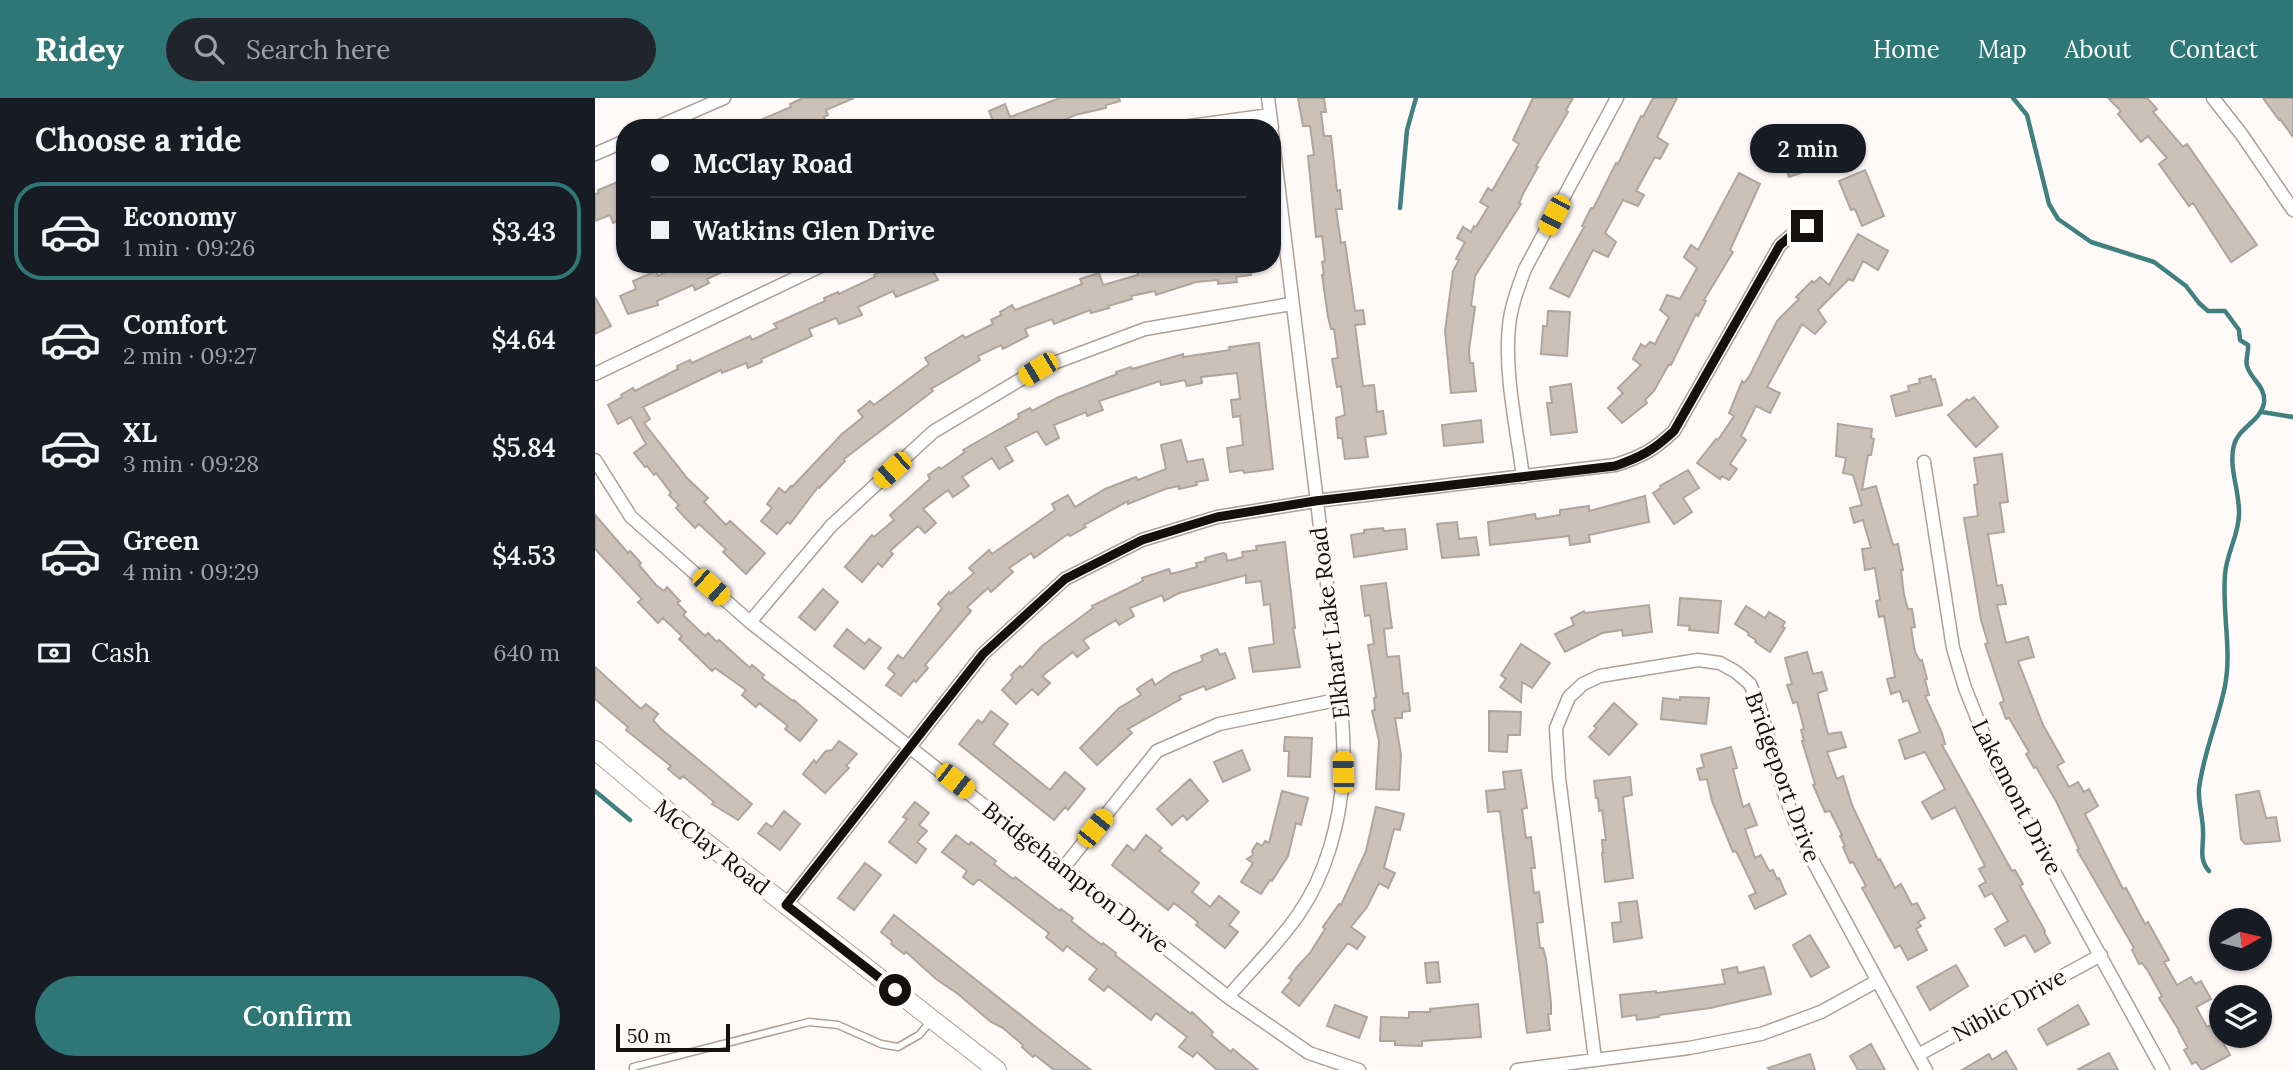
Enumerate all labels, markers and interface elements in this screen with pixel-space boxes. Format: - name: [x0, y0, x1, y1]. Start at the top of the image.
- search box: [166, 18, 656, 81]
- text: Ridey: [35, 28, 124, 70]
- icon: search: [190, 30, 228, 68]
- text: Search here: [246, 33, 390, 66]
- text: Home: [1873, 34, 1940, 65]
- text: Map: [1978, 34, 2027, 65]
- text: About: [2065, 34, 2131, 65]
- text: Contact: [2169, 34, 2258, 65]
- text: Choose a ride: [35, 119, 242, 160]
- callout: 2 min: [1749, 124, 1865, 174]
- text: 2 min: [1778, 134, 1838, 163]
- text: McClay Road: [693, 147, 853, 180]
- car: [1535, 192, 1574, 238]
- icon: car: [39, 200, 102, 263]
- text: Economy: [123, 200, 236, 233]
- route end: [1791, 210, 1823, 242]
- text: Watkins Glen Drive: [693, 214, 935, 247]
- text: $3.43: [492, 215, 556, 248]
- text: 1 min · 09:26: [123, 233, 255, 262]
- icon: car: [39, 308, 102, 371]
- text: Comfort: [123, 308, 227, 341]
- text: $4.64: [492, 323, 556, 356]
- text: 2 min · 09:27: [123, 341, 257, 370]
- car: [1015, 349, 1062, 389]
- icon: car: [39, 416, 102, 479]
- text: XL: [123, 416, 157, 449]
- text: $5.84: [492, 431, 556, 464]
- car: [870, 448, 915, 492]
- text: 3 min · 09:28: [123, 449, 259, 478]
- icon: car: [39, 524, 102, 587]
- text: Green: [123, 524, 199, 557]
- street label: Elkhart Lake Road: [1303, 525, 1356, 721]
- text: $4.53: [492, 539, 556, 572]
- text: 4 min · 09:29: [123, 557, 259, 586]
- car: [689, 565, 734, 609]
- icon: cash: [35, 634, 73, 672]
- text: Cash: [91, 636, 150, 669]
- text: 640 m: [493, 638, 560, 667]
- street label: Bridgeport Drive: [1739, 688, 1828, 866]
- street label: Lakemont Drive: [1966, 714, 2069, 879]
- car: [1332, 751, 1355, 793]
- car: [932, 760, 979, 802]
- street label: McClay Road: [649, 793, 776, 901]
- street label: Bridgehampton Drive: [977, 795, 1176, 959]
- car: [1074, 805, 1117, 851]
- north arrow: [2209, 908, 2271, 971]
- map controls: [2209, 908, 2272, 1048]
- street label: Niblic Drive: [1947, 961, 2071, 1048]
- route start: [879, 974, 911, 1006]
- button: Confirm: [35, 976, 560, 1056]
- button: layers: [2209, 985, 2272, 1048]
- scale bar: [616, 1021, 730, 1053]
- text: 50 m: [627, 1024, 671, 1048]

